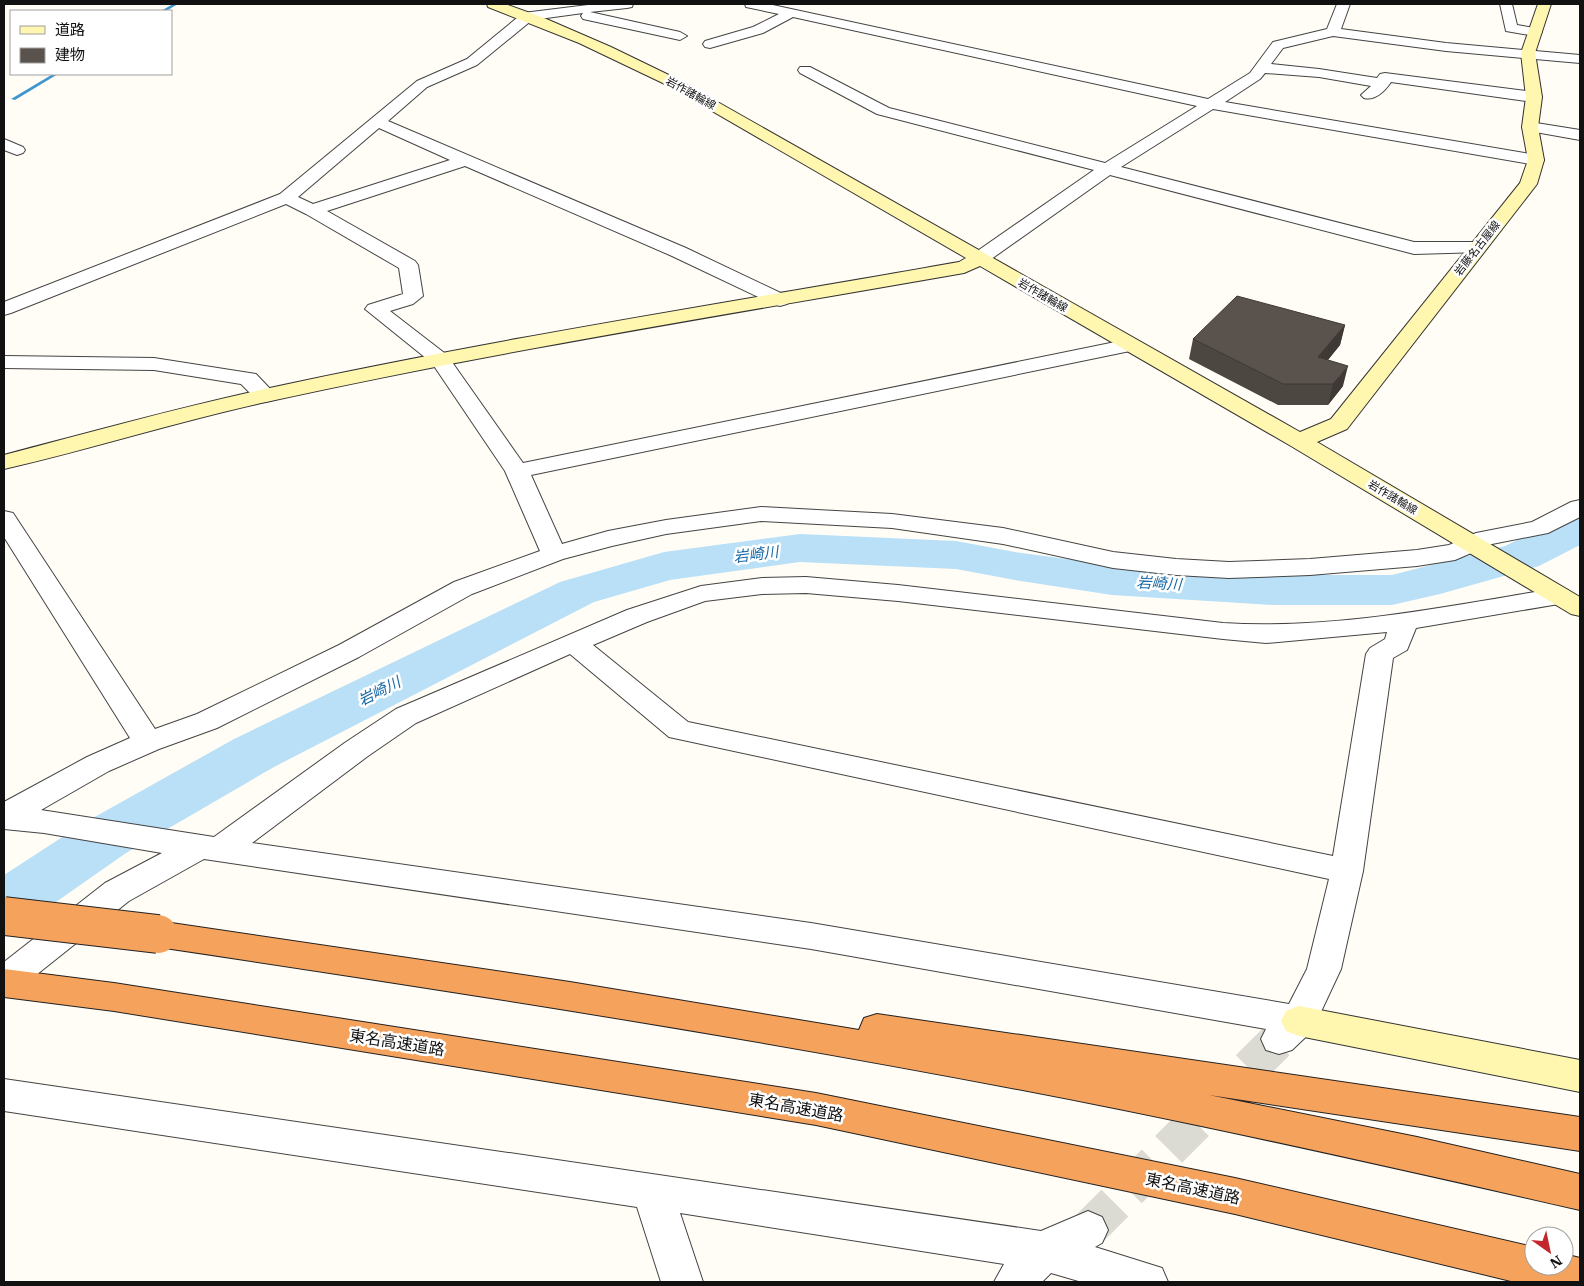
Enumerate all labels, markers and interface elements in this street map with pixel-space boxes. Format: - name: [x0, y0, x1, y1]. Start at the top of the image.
- legend: [10, 10, 172, 75]
- text: 道路: [55, 20, 85, 39]
- text: 建物: [55, 45, 85, 64]
- street label: 岩作諸輪線: [664, 74, 718, 112]
- street label: 岩藤名古屋線: [1451, 218, 1503, 278]
- street label: 岩作諸輪線: [1016, 275, 1070, 315]
- street label: 岩作諸輪線: [1366, 477, 1420, 517]
- water label: 岩崎川: [733, 542, 781, 566]
- water label: 岩崎川: [1136, 572, 1184, 594]
- water label: 岩崎川: [355, 671, 405, 710]
- street label: 東名高速道路: [348, 1025, 446, 1059]
- street label: 東名高速道路: [747, 1089, 845, 1125]
- street label: 東名高速道路: [1144, 1168, 1242, 1208]
- north arrow: [1524, 1226, 1574, 1276]
- text: N: [1547, 1251, 1566, 1272]

